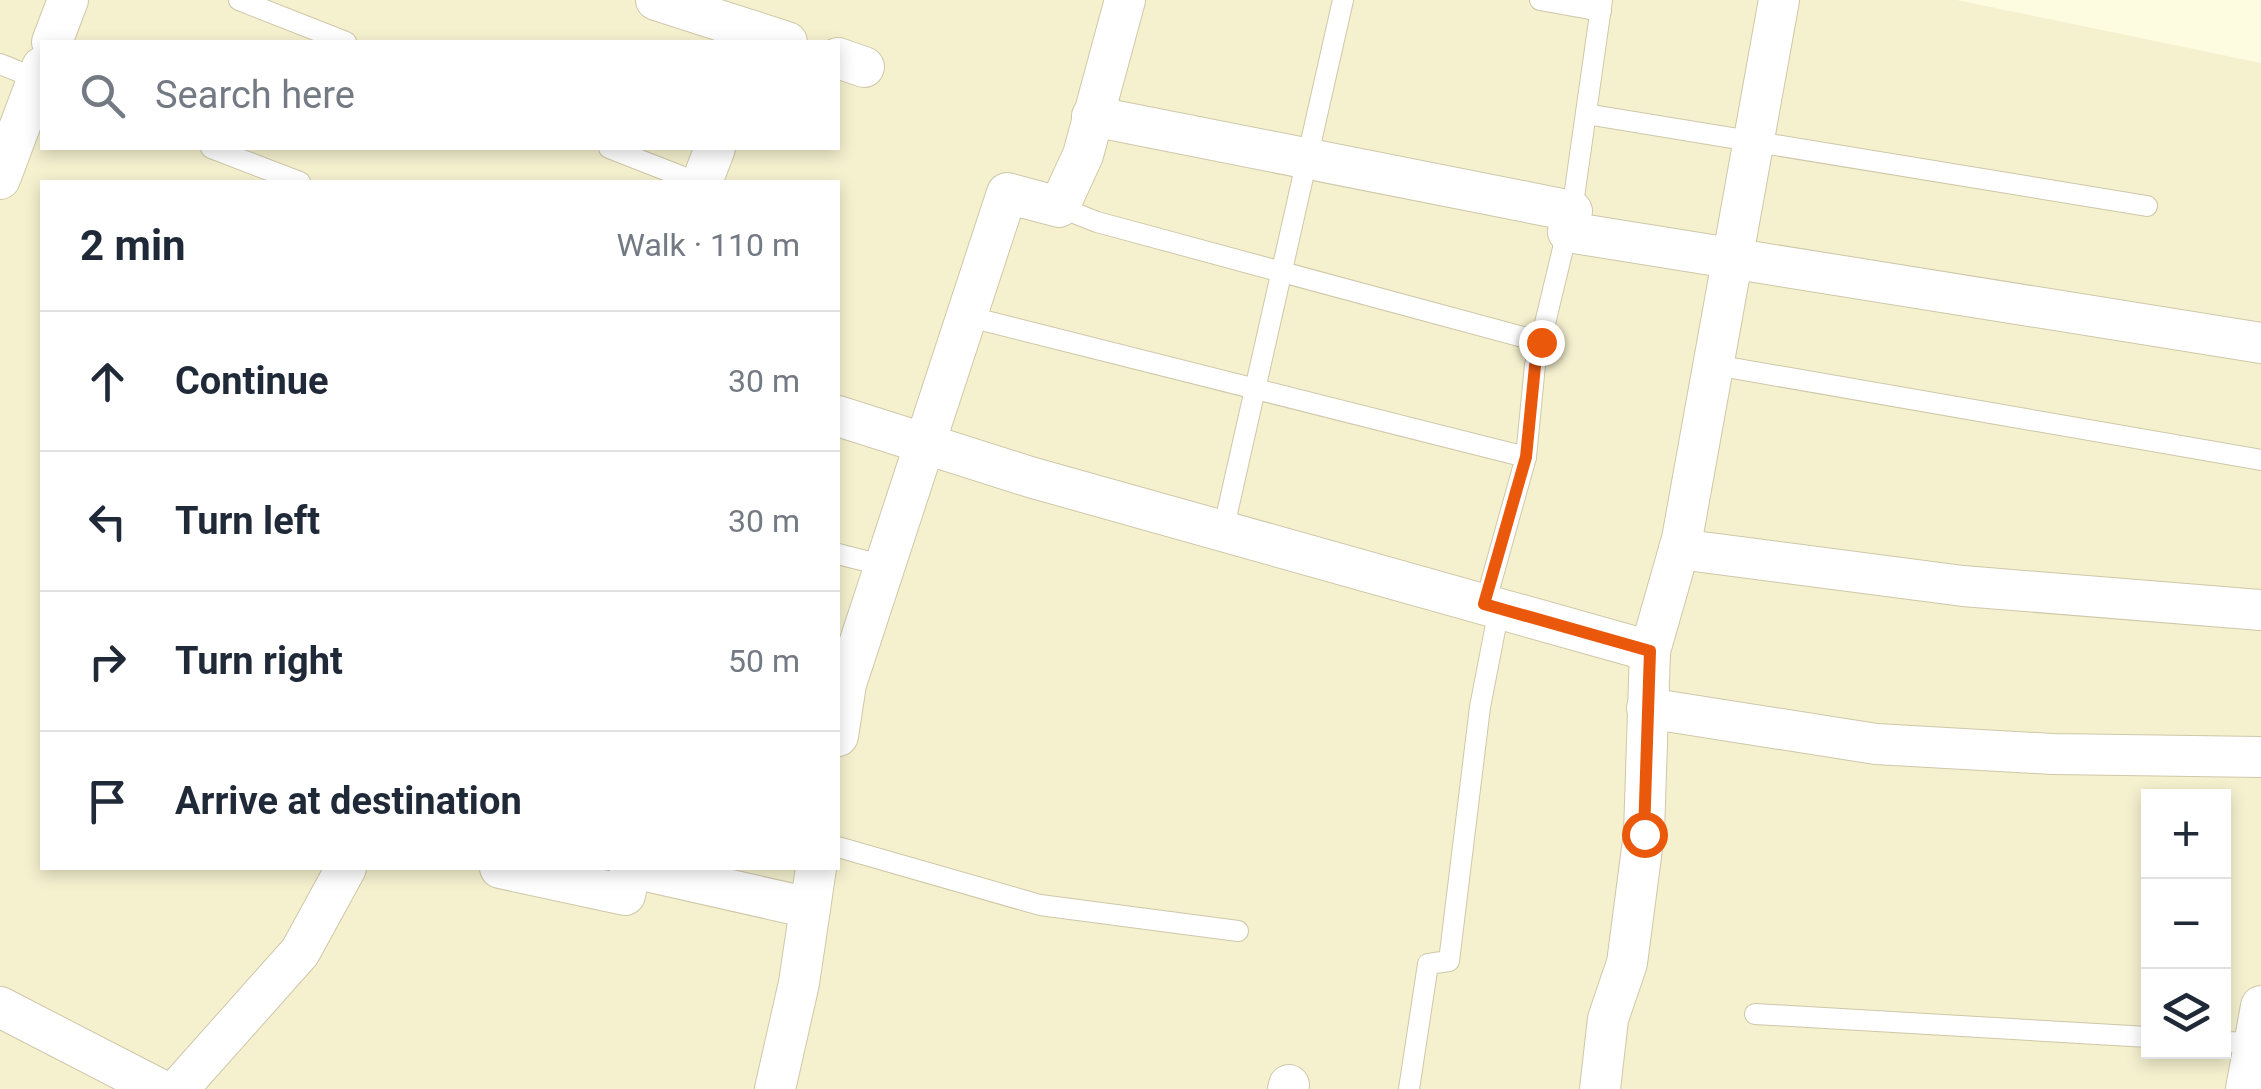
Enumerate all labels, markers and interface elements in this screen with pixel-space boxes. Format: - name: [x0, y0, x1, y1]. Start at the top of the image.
- search box: [40, 40, 840, 150]
- icon: search: [75, 68, 130, 123]
- text: Search here: [155, 73, 355, 117]
- text: 2 min: [80, 221, 186, 270]
- text: Walk · 110 m: [617, 226, 800, 264]
- route end: [1519, 320, 1565, 366]
- icon: ahead: [80, 354, 135, 409]
- text: Continue: [175, 359, 329, 403]
- text: 30 m: [728, 362, 800, 400]
- icon: left: [80, 494, 135, 549]
- text: Turn left: [175, 499, 320, 543]
- text: 30 m: [728, 502, 800, 540]
- icon: right: [80, 634, 135, 689]
- text: Turn right: [175, 639, 343, 683]
- text: 50 m: [728, 642, 800, 680]
- icon: arrive: [80, 774, 135, 829]
- text: Arrive at destination: [175, 779, 522, 823]
- map controls: [2141, 789, 2231, 1059]
- button: +: [2141, 789, 2231, 879]
- route start: [1622, 812, 1668, 858]
- button: −: [2141, 879, 2231, 969]
- button: layers: [2141, 969, 2231, 1059]

